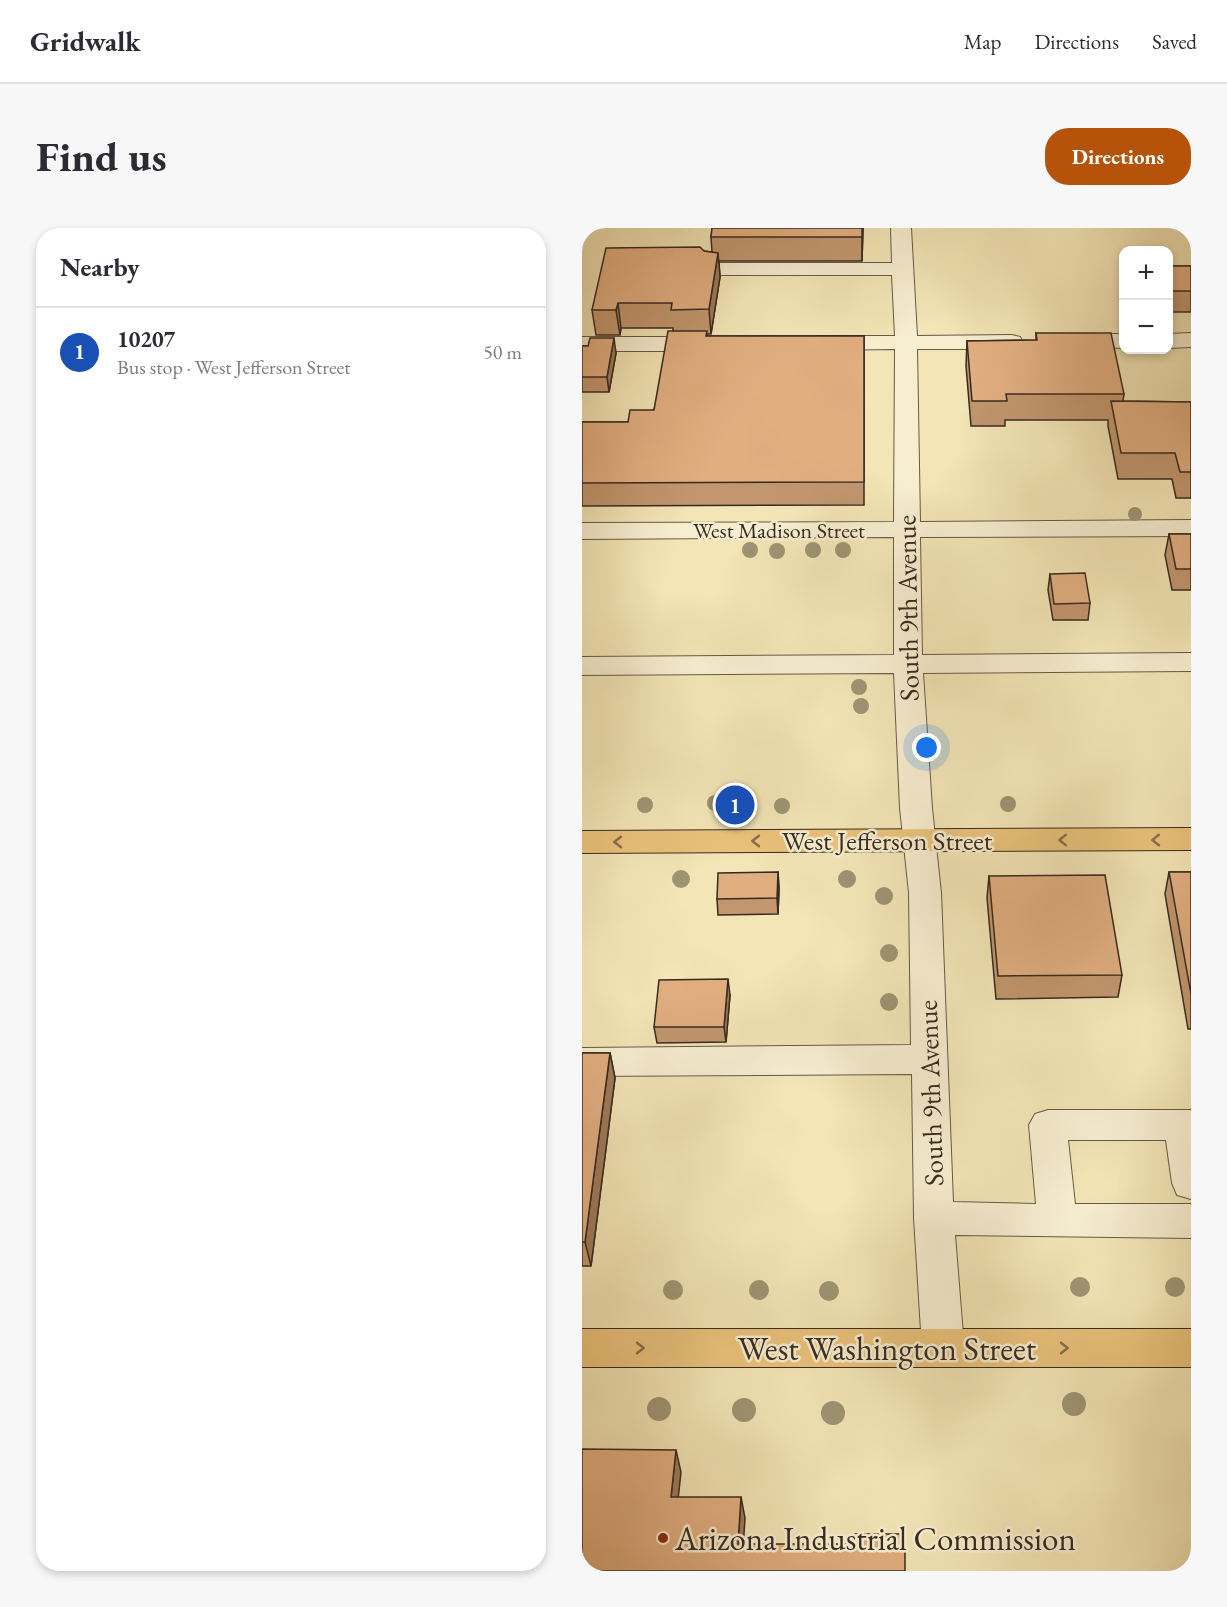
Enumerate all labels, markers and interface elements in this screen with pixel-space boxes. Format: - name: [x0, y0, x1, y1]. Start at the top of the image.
- text: Gridwalk: [30, 23, 141, 59]
- text: Map: [964, 28, 1001, 55]
- text: Directions: [1034, 28, 1119, 55]
- text: Saved: [1152, 28, 1197, 55]
- button: Directions: [1045, 128, 1191, 185]
- text: Find us: [36, 129, 167, 184]
- map controls: [1119, 246, 1173, 354]
- button: +: [1119, 246, 1173, 300]
- text: Nearby: [60, 250, 140, 284]
- button: −: [1119, 300, 1173, 354]
- text: 10207: [117, 325, 175, 354]
- text: 1: [74, 339, 85, 365]
- text: 50 m: [483, 339, 522, 365]
- text: Bus stop · West Jefferson Street: [117, 354, 351, 380]
- street label: South 9th Avenue: [888, 515, 927, 701]
- street label: West Madison Street: [693, 516, 865, 545]
- your location: [912, 733, 941, 762]
- pin: 1: [716, 782, 754, 828]
- street label: West Jefferson Street: [782, 823, 993, 858]
- one-way arrow: [1058, 834, 1067, 846]
- one-way arrow: [1152, 834, 1161, 846]
- one-way arrow: [751, 835, 760, 847]
- one-way arrow: [613, 836, 622, 848]
- street label: South 9th Avenue: [910, 999, 951, 1187]
- street label: West Washington Street: [738, 1327, 1037, 1370]
- one-way arrow: [636, 1342, 645, 1354]
- one-way arrow: [1060, 1342, 1069, 1354]
- place label: Arizona Industrial Commission: [674, 1517, 1076, 1560]
- marker: Arizona Industrial Commission: [656, 1531, 670, 1545]

